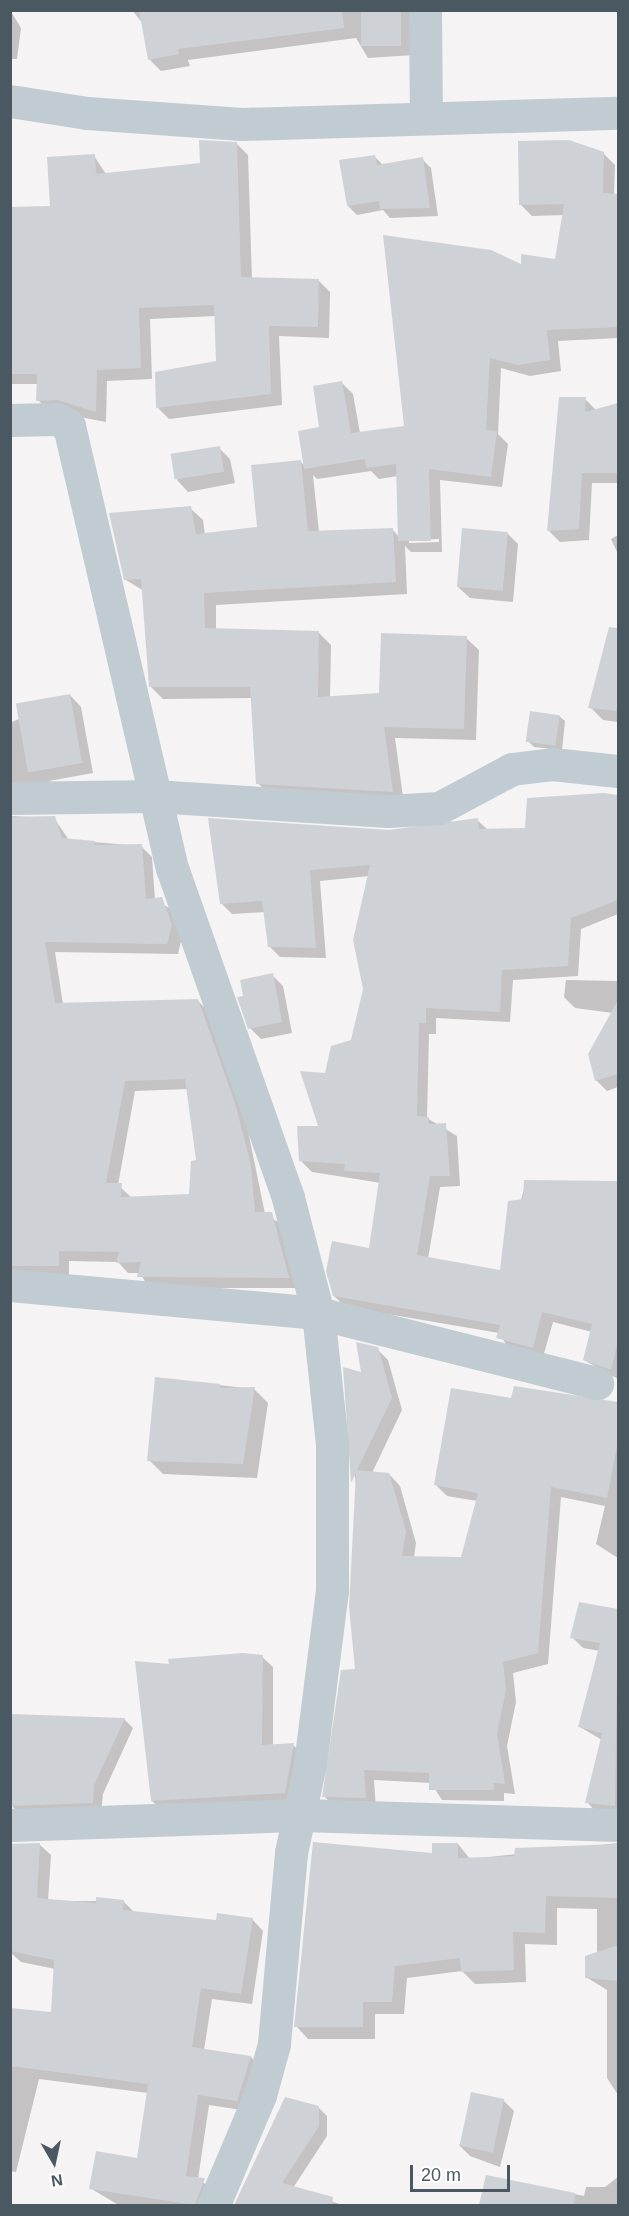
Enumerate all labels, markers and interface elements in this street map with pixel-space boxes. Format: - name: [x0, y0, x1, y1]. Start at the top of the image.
- north arrow: [24, 2132, 84, 2192]
- scale bar: [413, 2153, 514, 2191]
- text: 20 m: [421, 2165, 461, 2185]
- text: N: [50, 2171, 64, 2190]

